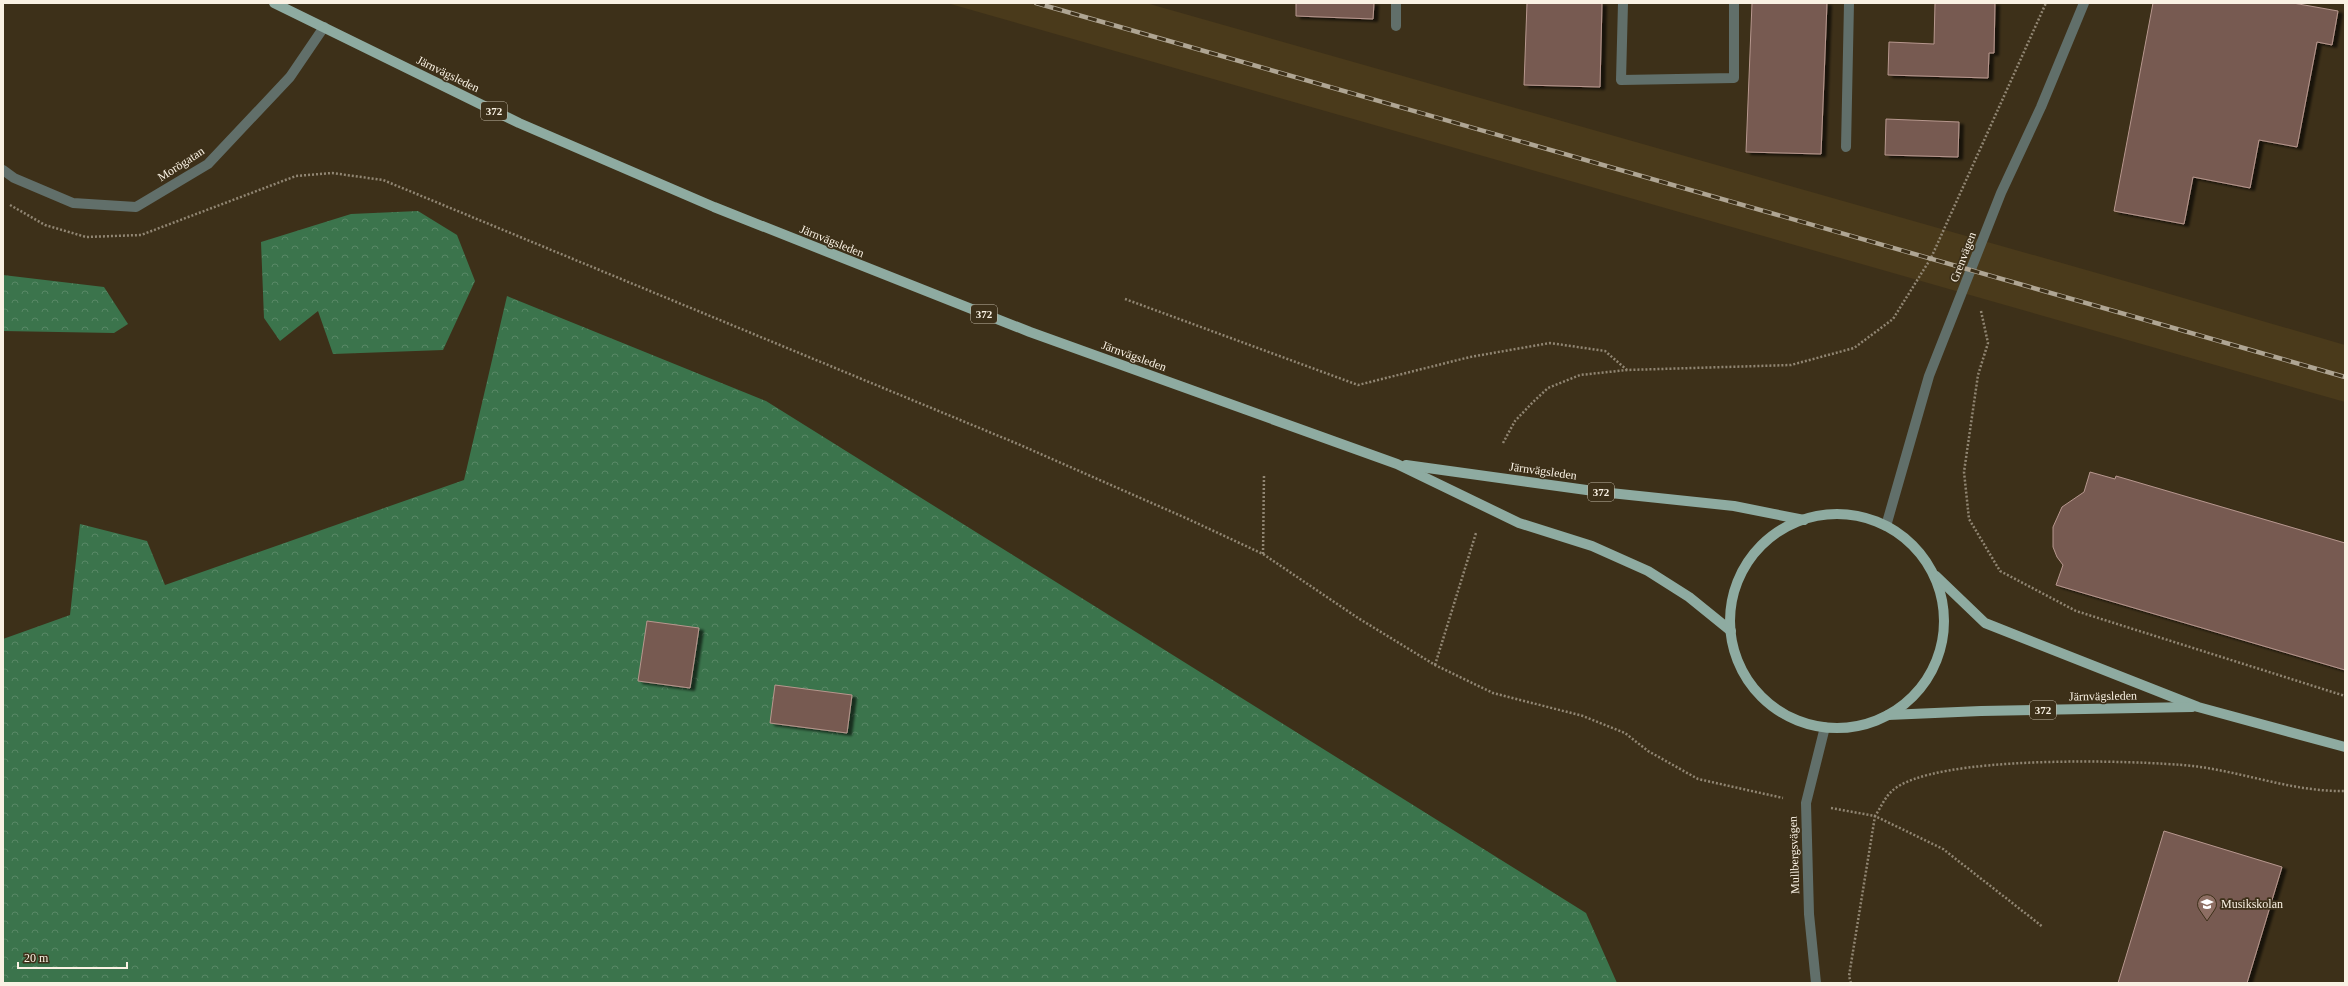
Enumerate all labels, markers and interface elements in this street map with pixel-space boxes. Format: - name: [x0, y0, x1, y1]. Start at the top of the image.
- street label: Järnvägsleden: [414, 53, 482, 95]
- road number: 372: [481, 102, 507, 120]
- street label: Morögatan: [155, 144, 207, 184]
- street label: Järnvägsleden: [798, 222, 866, 260]
- street label: Grenvägen: [1947, 230, 1979, 284]
- road number: 372: [971, 305, 997, 323]
- street label: Järnvägsleden: [1100, 338, 1168, 374]
- street label: Järnvägsleden: [1508, 459, 1578, 483]
- road number: 372: [1588, 483, 1614, 501]
- street label: Järnvägsleden: [2069, 688, 2137, 704]
- road number: 372: [2030, 701, 2056, 719]
- street label: Mullbergsvägen: [1786, 816, 1802, 894]
- school or university icon: Musikskolan: [2196, 893, 2218, 921]
- place label: Musikskolan: [2221, 897, 2283, 911]
- scale bar: [18, 944, 127, 970]
- text: 20 m: [24, 951, 49, 965]

